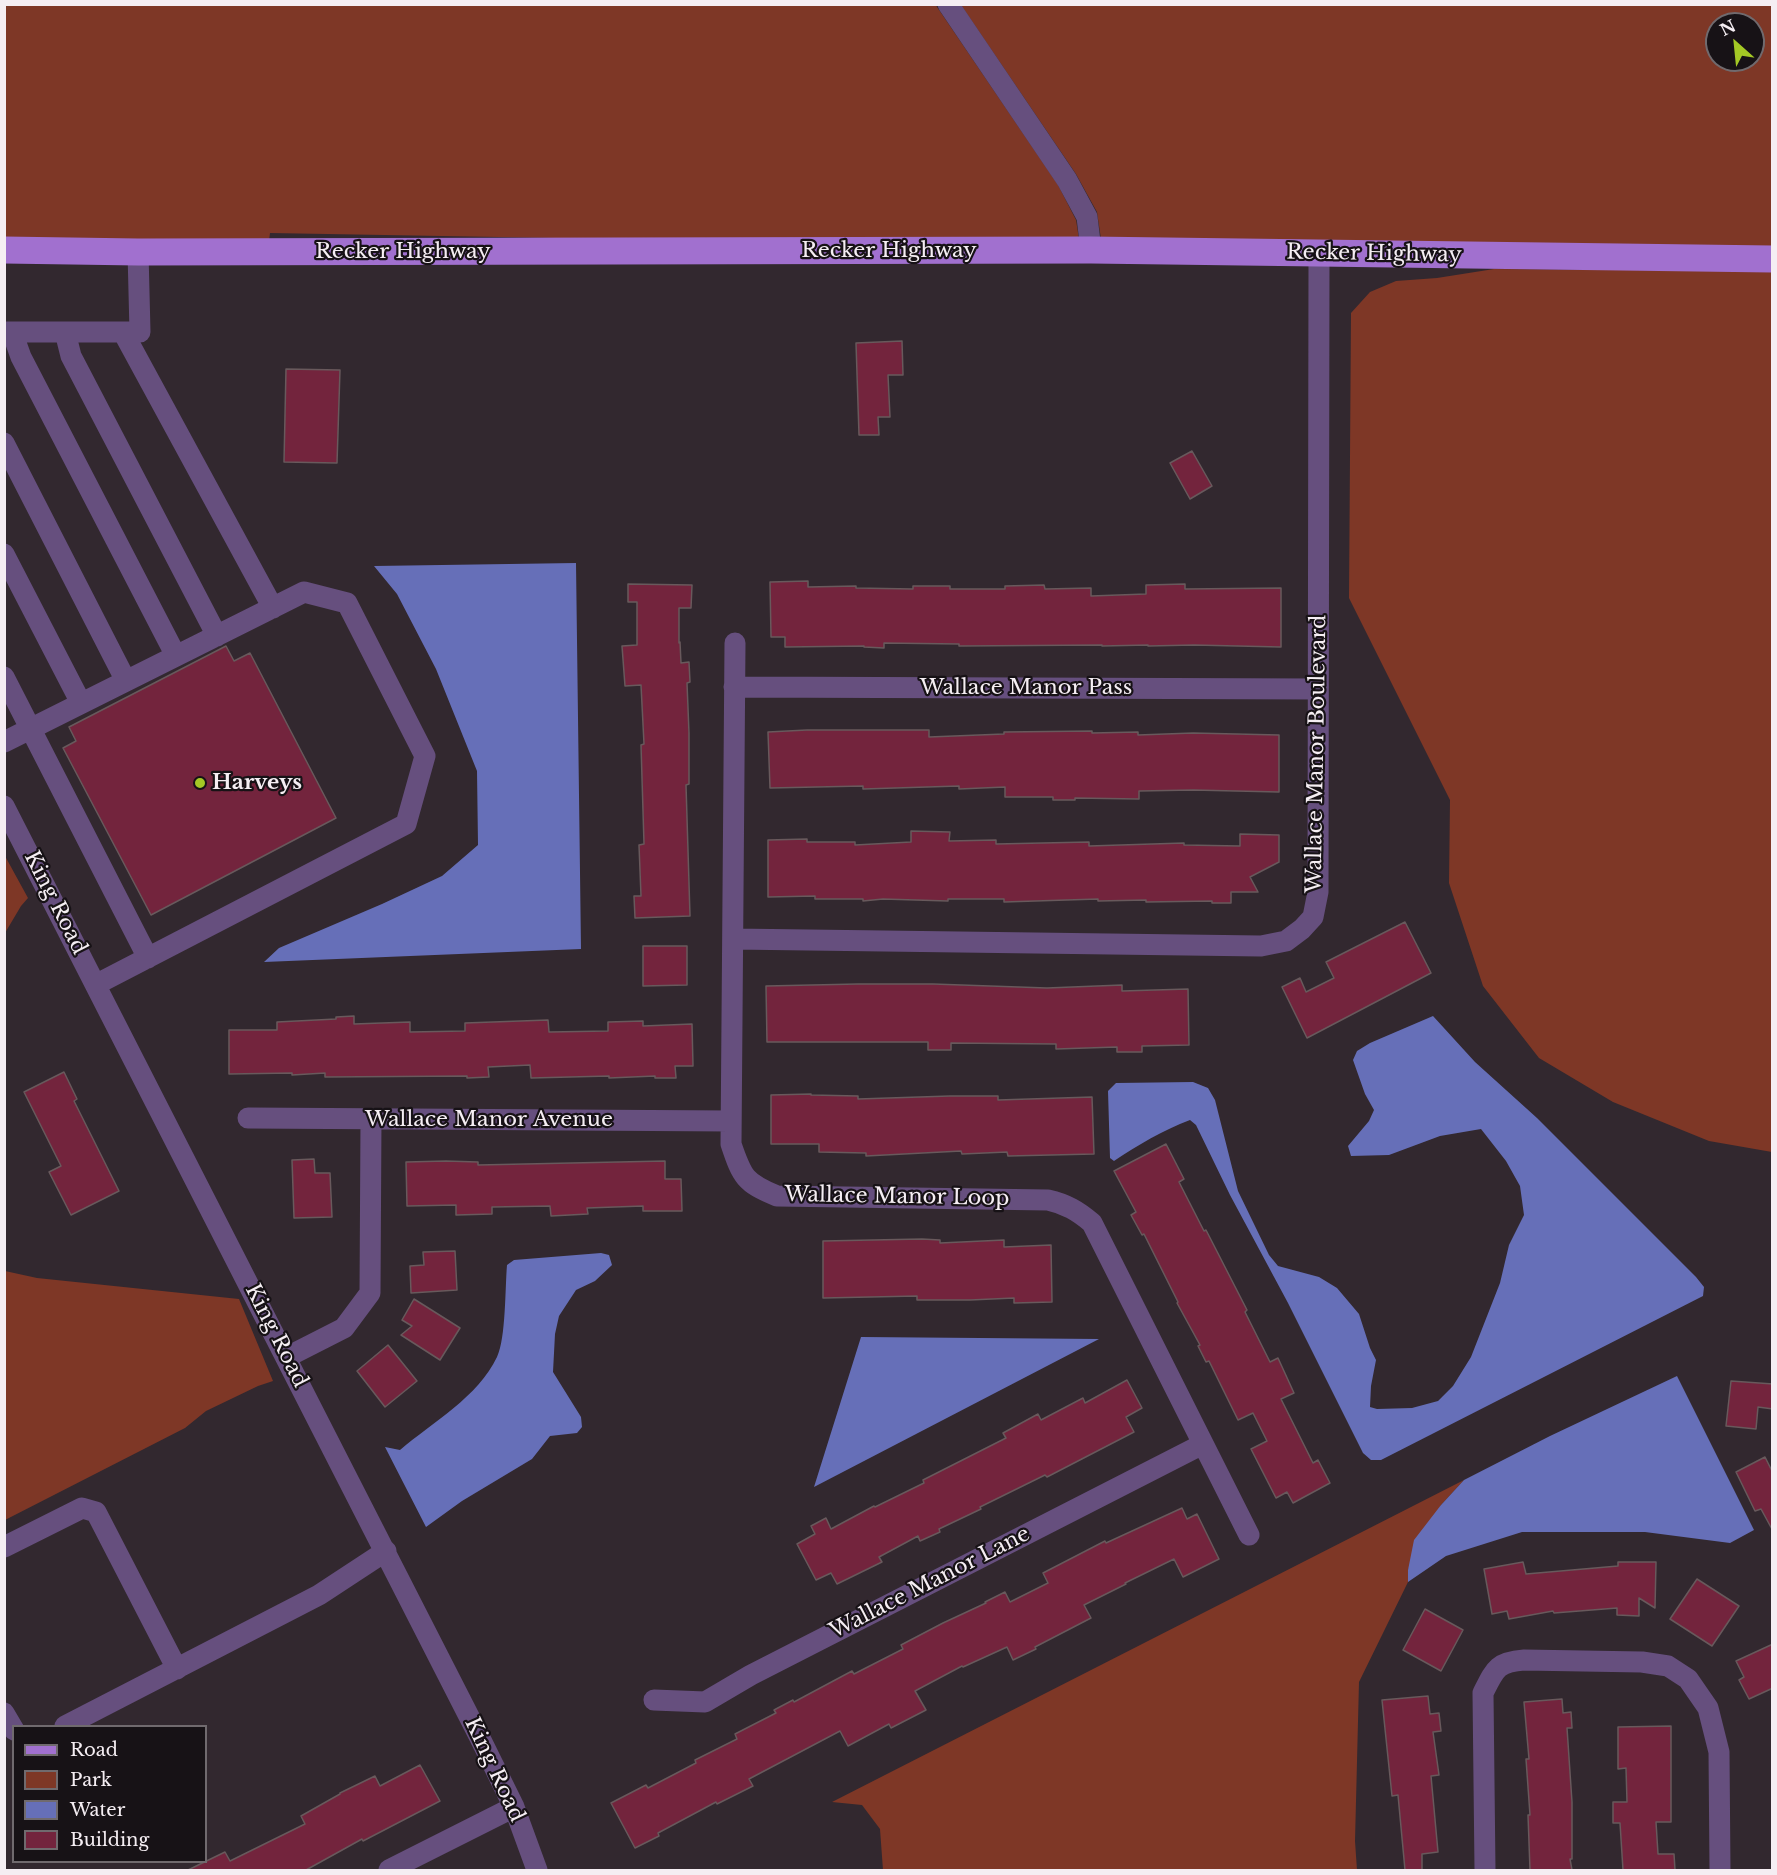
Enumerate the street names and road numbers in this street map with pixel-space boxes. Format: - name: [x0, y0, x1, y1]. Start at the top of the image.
- street label: Recker Highway: [801, 238, 977, 264]
- street label: Recker Highway: [315, 239, 491, 265]
- street label: Recker Highway: [1286, 240, 1462, 268]
- street label: Wallace Manor Boulevard: [1302, 615, 1332, 893]
- street label: Wallace Manor Pass: [920, 675, 1132, 701]
- street label: King Road: [18, 847, 92, 959]
- street label: Wallace Manor Avenue: [365, 1107, 613, 1133]
- street label: Wallace Manor Loop: [784, 1182, 1010, 1212]
- street label: King Road: [239, 1280, 313, 1392]
- street label: Wallace Manor Lane: [826, 1522, 1034, 1644]
- street label: King Road: [459, 1714, 529, 1826]

